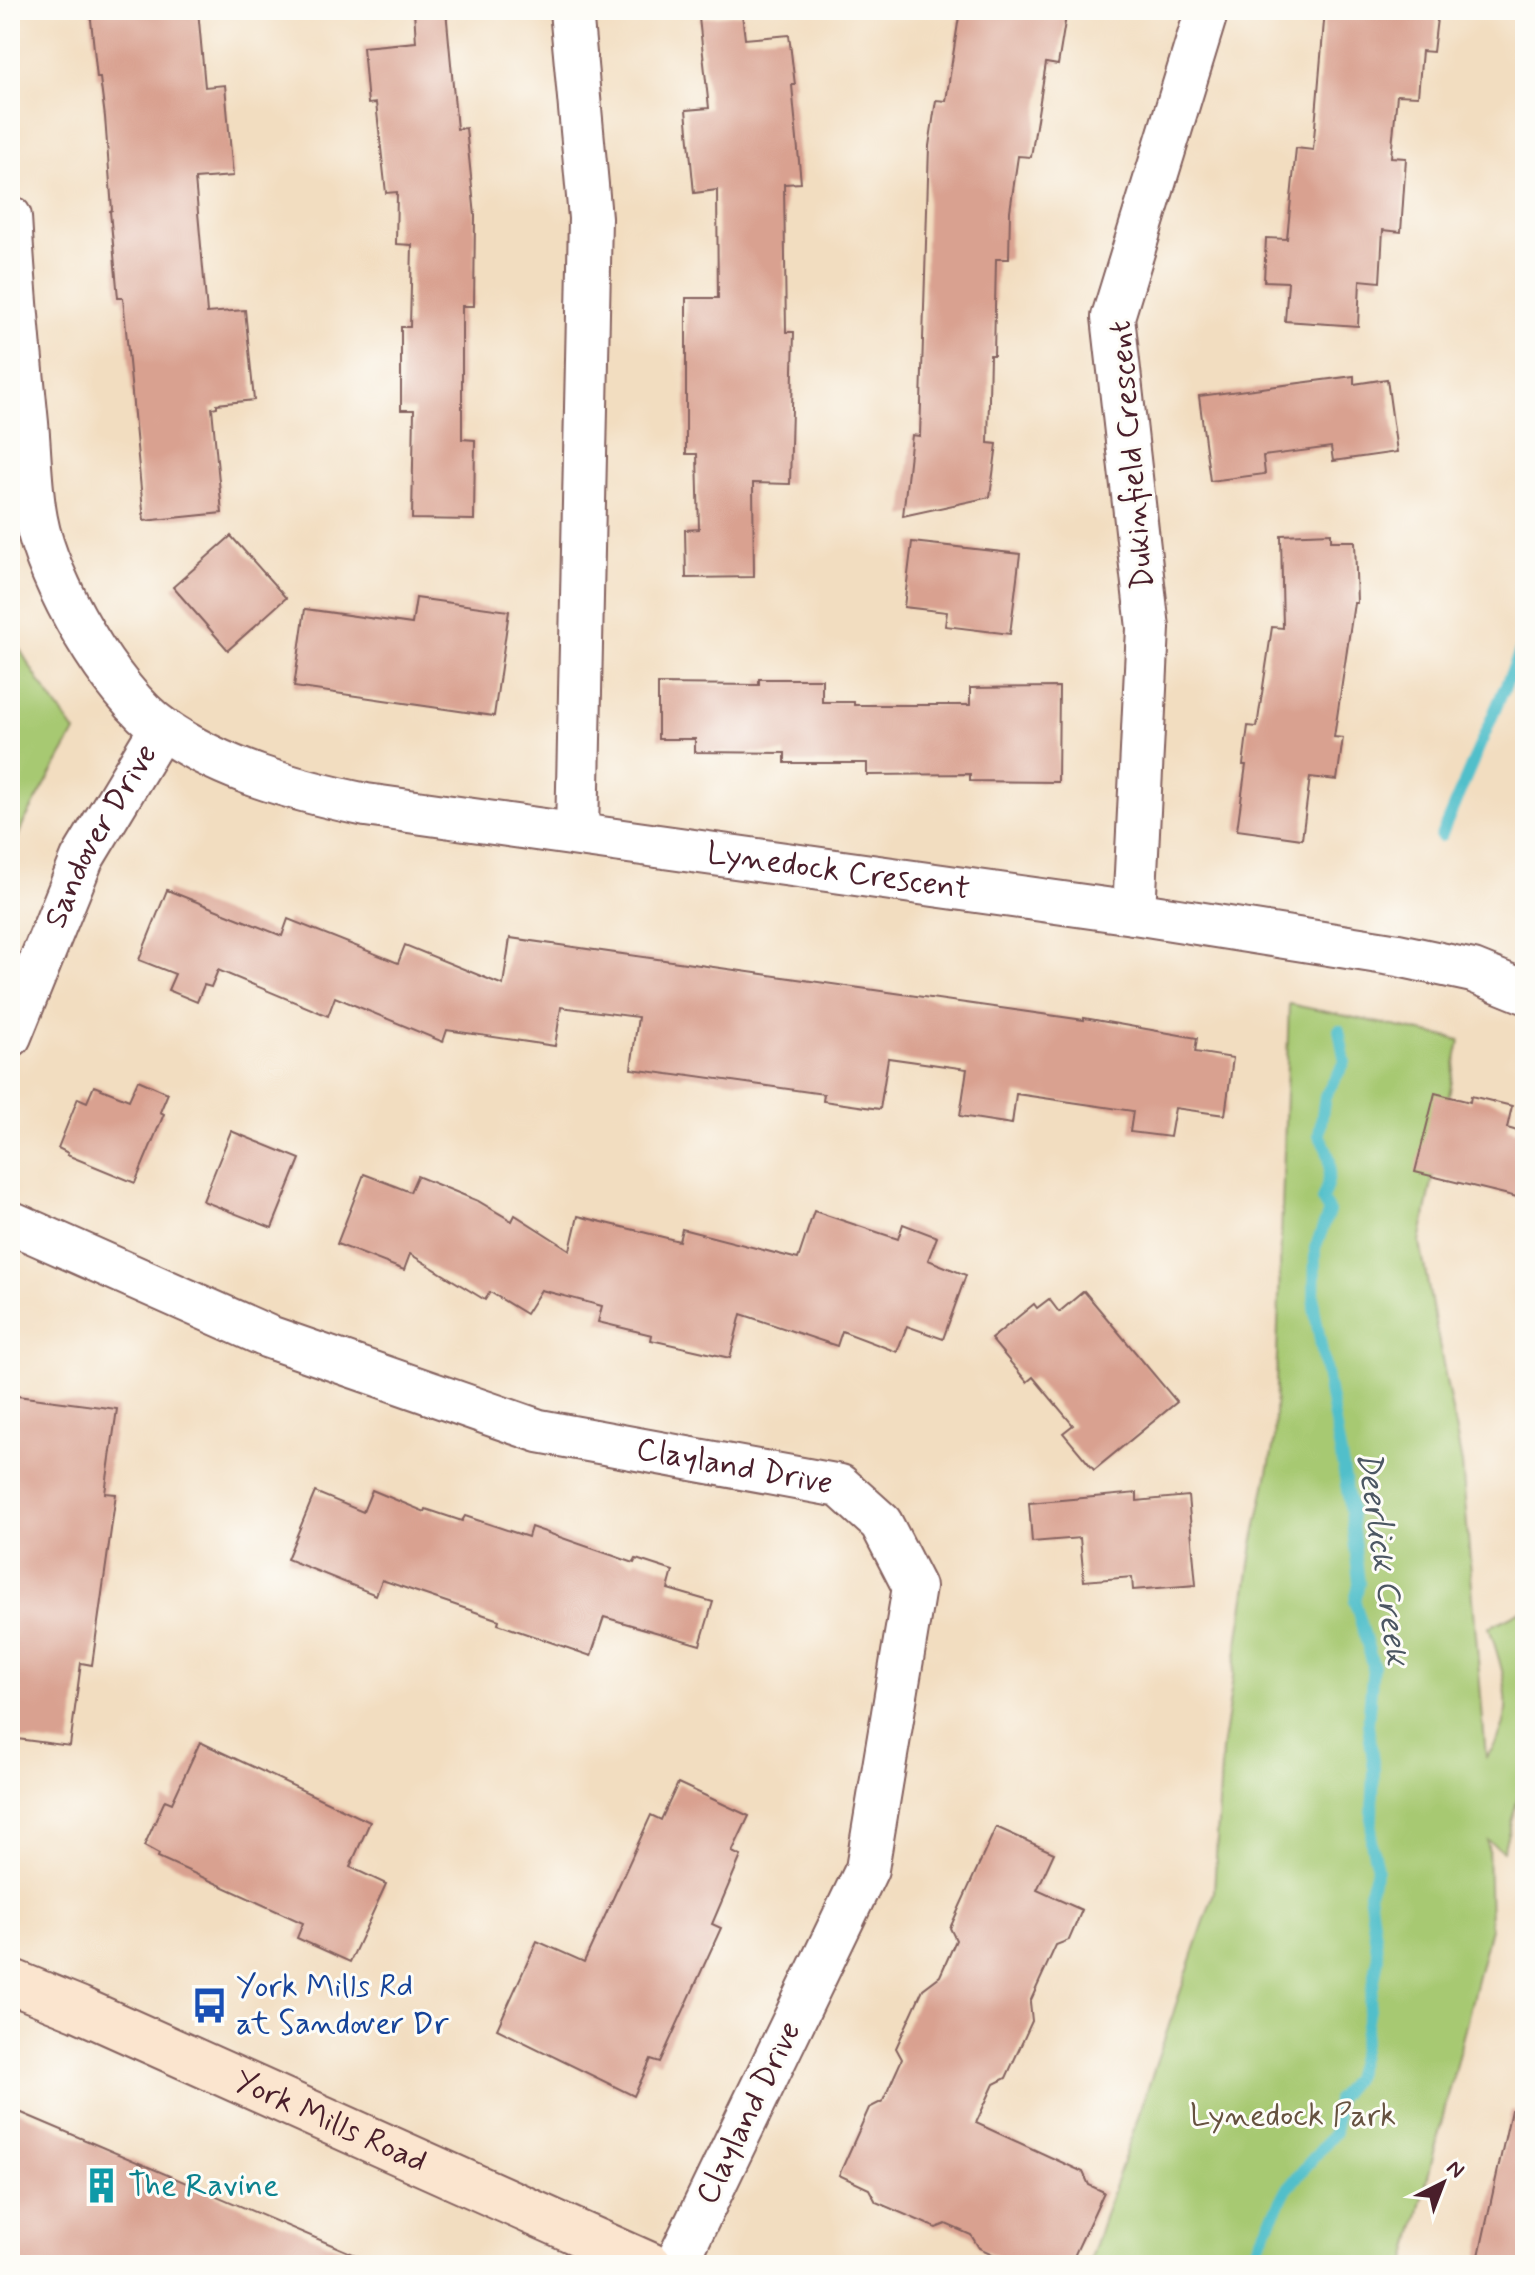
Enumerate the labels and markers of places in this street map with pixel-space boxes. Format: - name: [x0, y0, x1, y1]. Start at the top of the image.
- place label: York Mills Rd at Sandover Dr: [236, 1966, 449, 2045]
- bus stop icon: York Mills Rd at Sandover Dr: [191, 1986, 229, 2024]
- place label: The Ravine: [128, 2165, 279, 2207]
- building icon: The Ravine: [83, 2167, 121, 2205]

